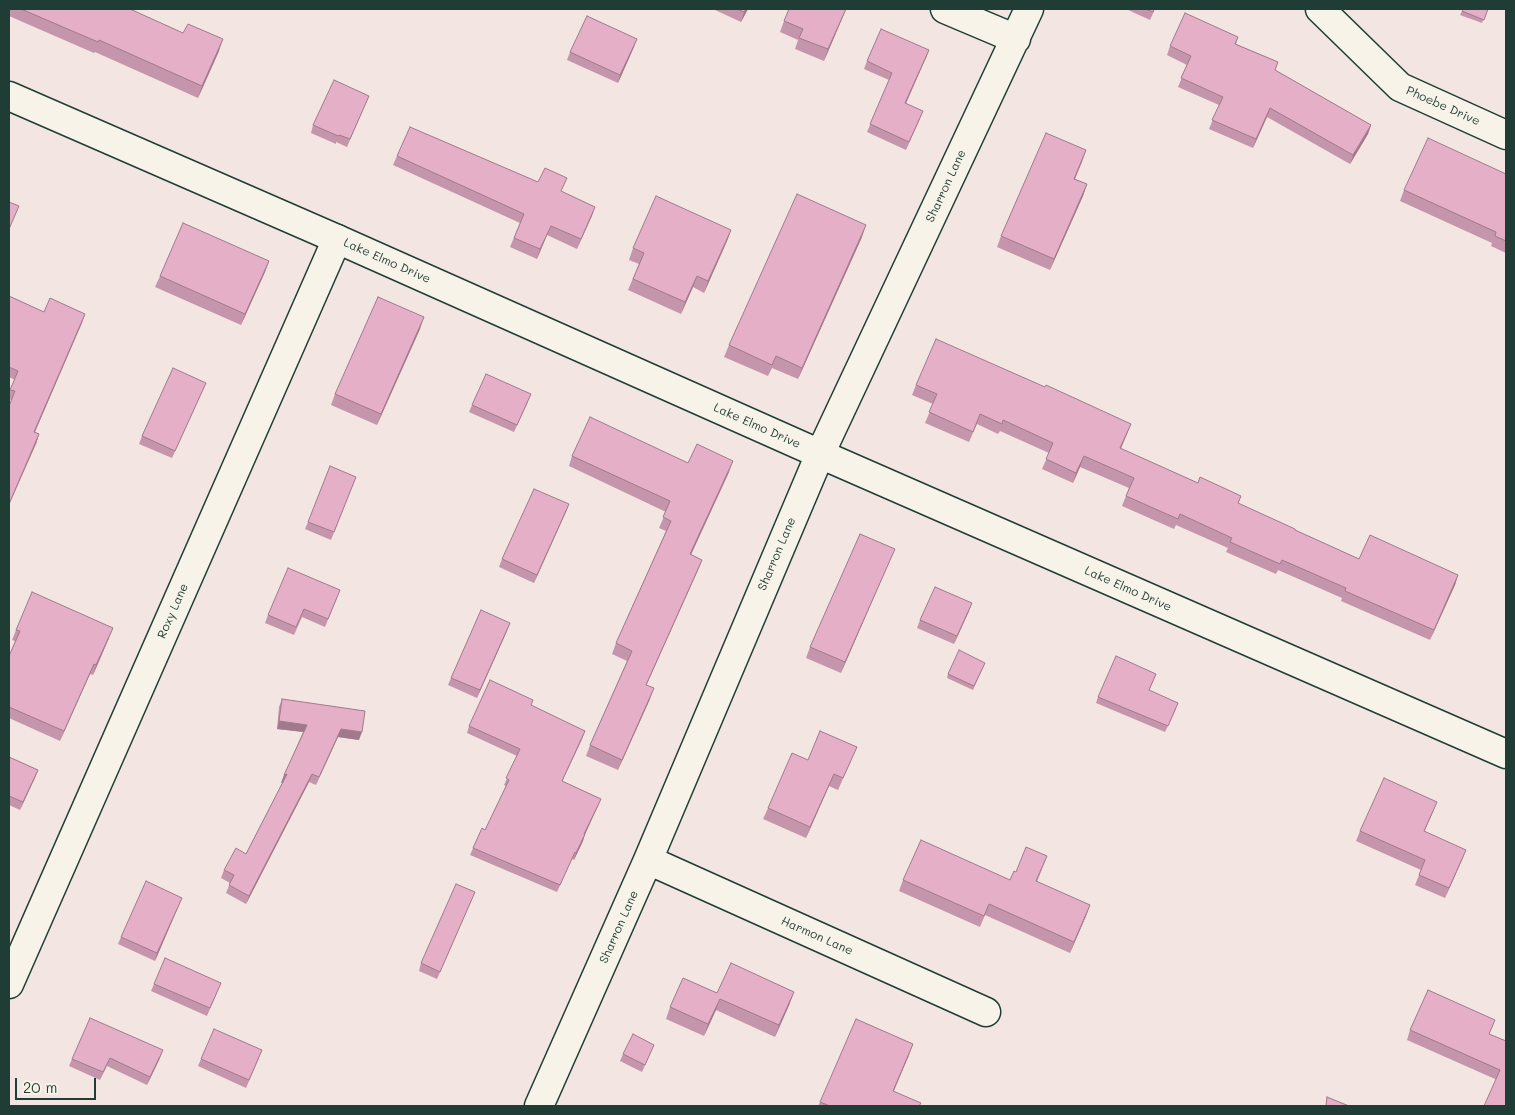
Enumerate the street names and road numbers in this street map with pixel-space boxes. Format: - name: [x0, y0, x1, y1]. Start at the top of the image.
- street label: Phoebe Drive: [1404, 83, 1482, 129]
- street label: Sharron Lane: [923, 147, 969, 225]
- street label: Lake Elmo Drive: [341, 235, 433, 287]
- street label: Lake Elmo Drive: [711, 400, 803, 452]
- street label: Sharron Lane: [755, 515, 799, 593]
- street label: Lake Elmo Drive: [1082, 563, 1174, 615]
- street label: Roxy Lane: [154, 581, 192, 641]
- street label: Sharron Lane: [596, 888, 642, 966]
- street label: Harmon Lane: [779, 914, 855, 958]

